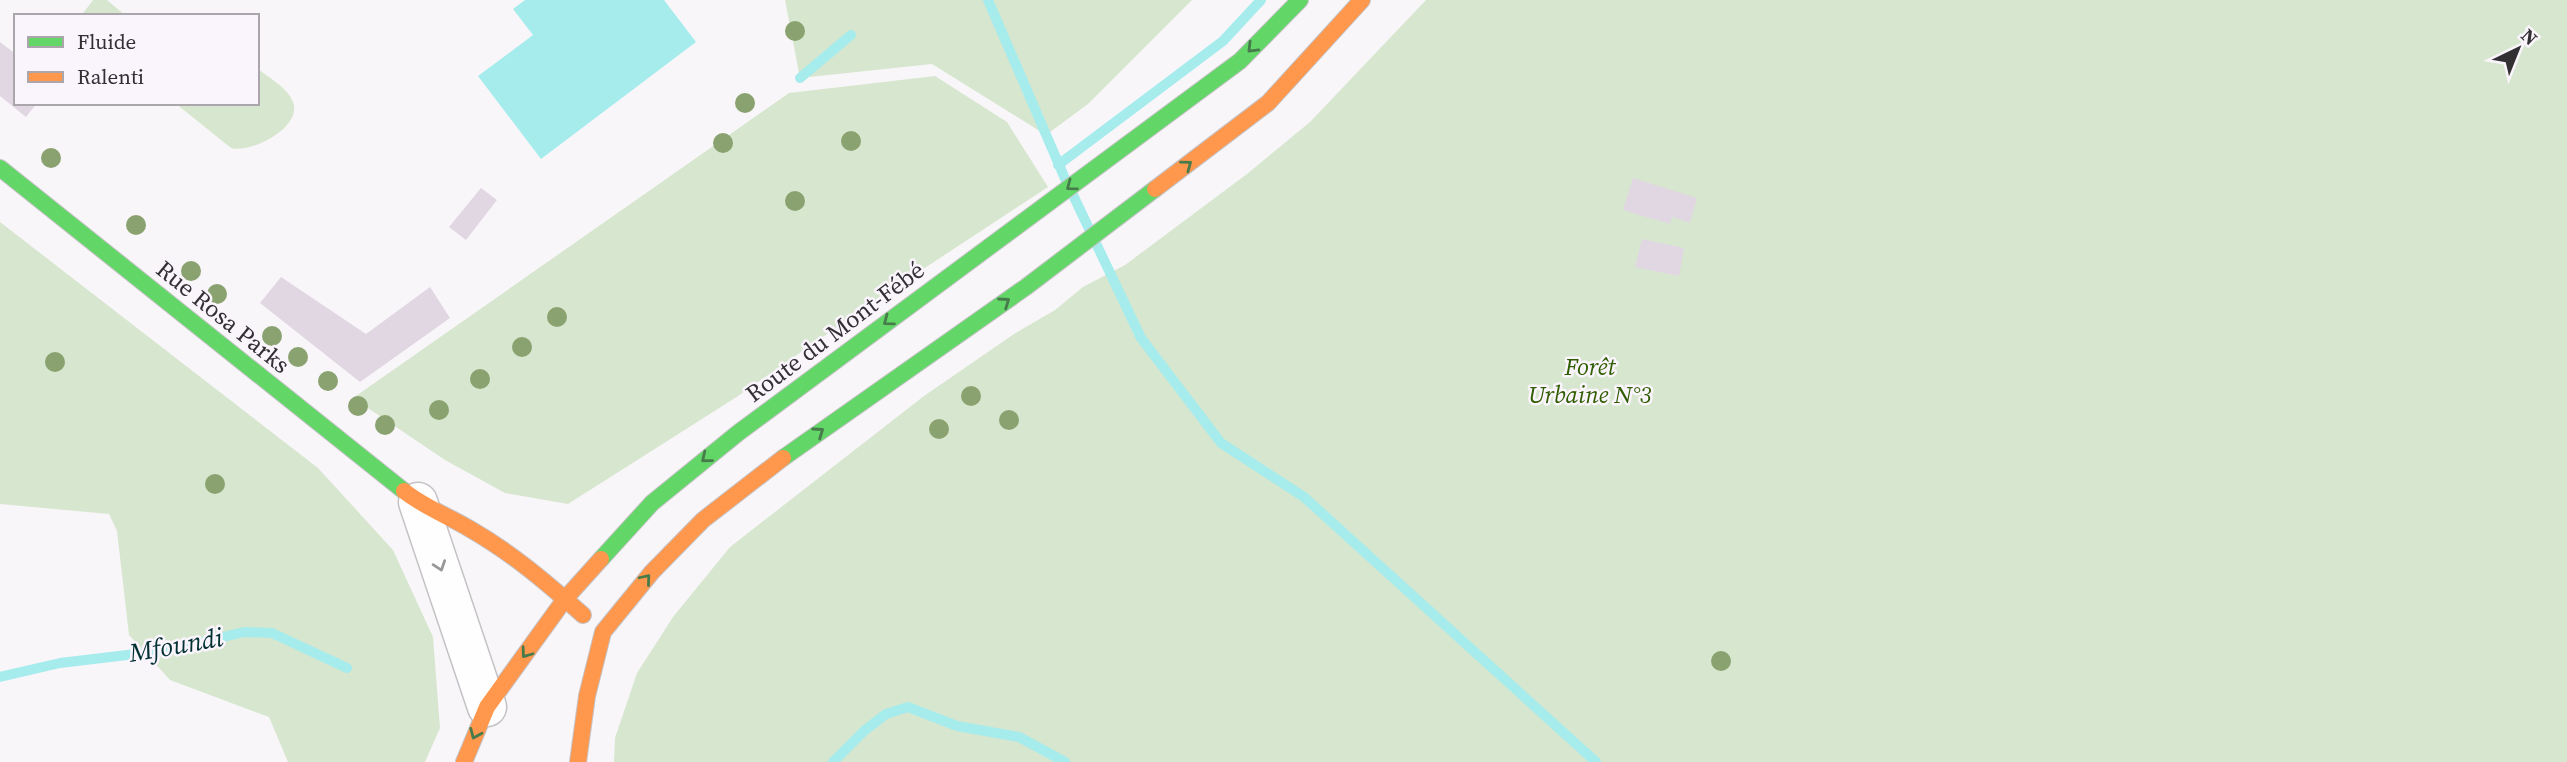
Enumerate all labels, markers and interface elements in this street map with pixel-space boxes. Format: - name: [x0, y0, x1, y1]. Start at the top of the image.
- legend: [14, 14, 259, 105]
- north arrow: [2483, 14, 2553, 84]
- text: N: [2516, 22, 2544, 51]
- text: Fluide: [77, 27, 136, 56]
- one-way arrow: [1247, 40, 1260, 53]
- text: Ralenti: [77, 62, 144, 91]
- one-way arrow: [1179, 160, 1192, 173]
- one-way arrow: [1066, 178, 1079, 190]
- street label: Rue Rosa Parks: [150, 252, 297, 381]
- street label: Route du Mont-Fébé: [739, 253, 931, 410]
- one-way arrow: [997, 298, 1010, 310]
- one-way arrow: [883, 313, 896, 326]
- park label: Forêt Urbaine N°3: [1528, 350, 1652, 411]
- one-way arrow: [811, 428, 824, 440]
- one-way arrow: [702, 450, 714, 463]
- one-way arrow: [432, 560, 446, 572]
- one-way arrow: [638, 575, 651, 587]
- water label: Mfoundi: [125, 619, 226, 671]
- one-way arrow: [522, 645, 534, 658]
- one-way arrow: [470, 728, 484, 740]

